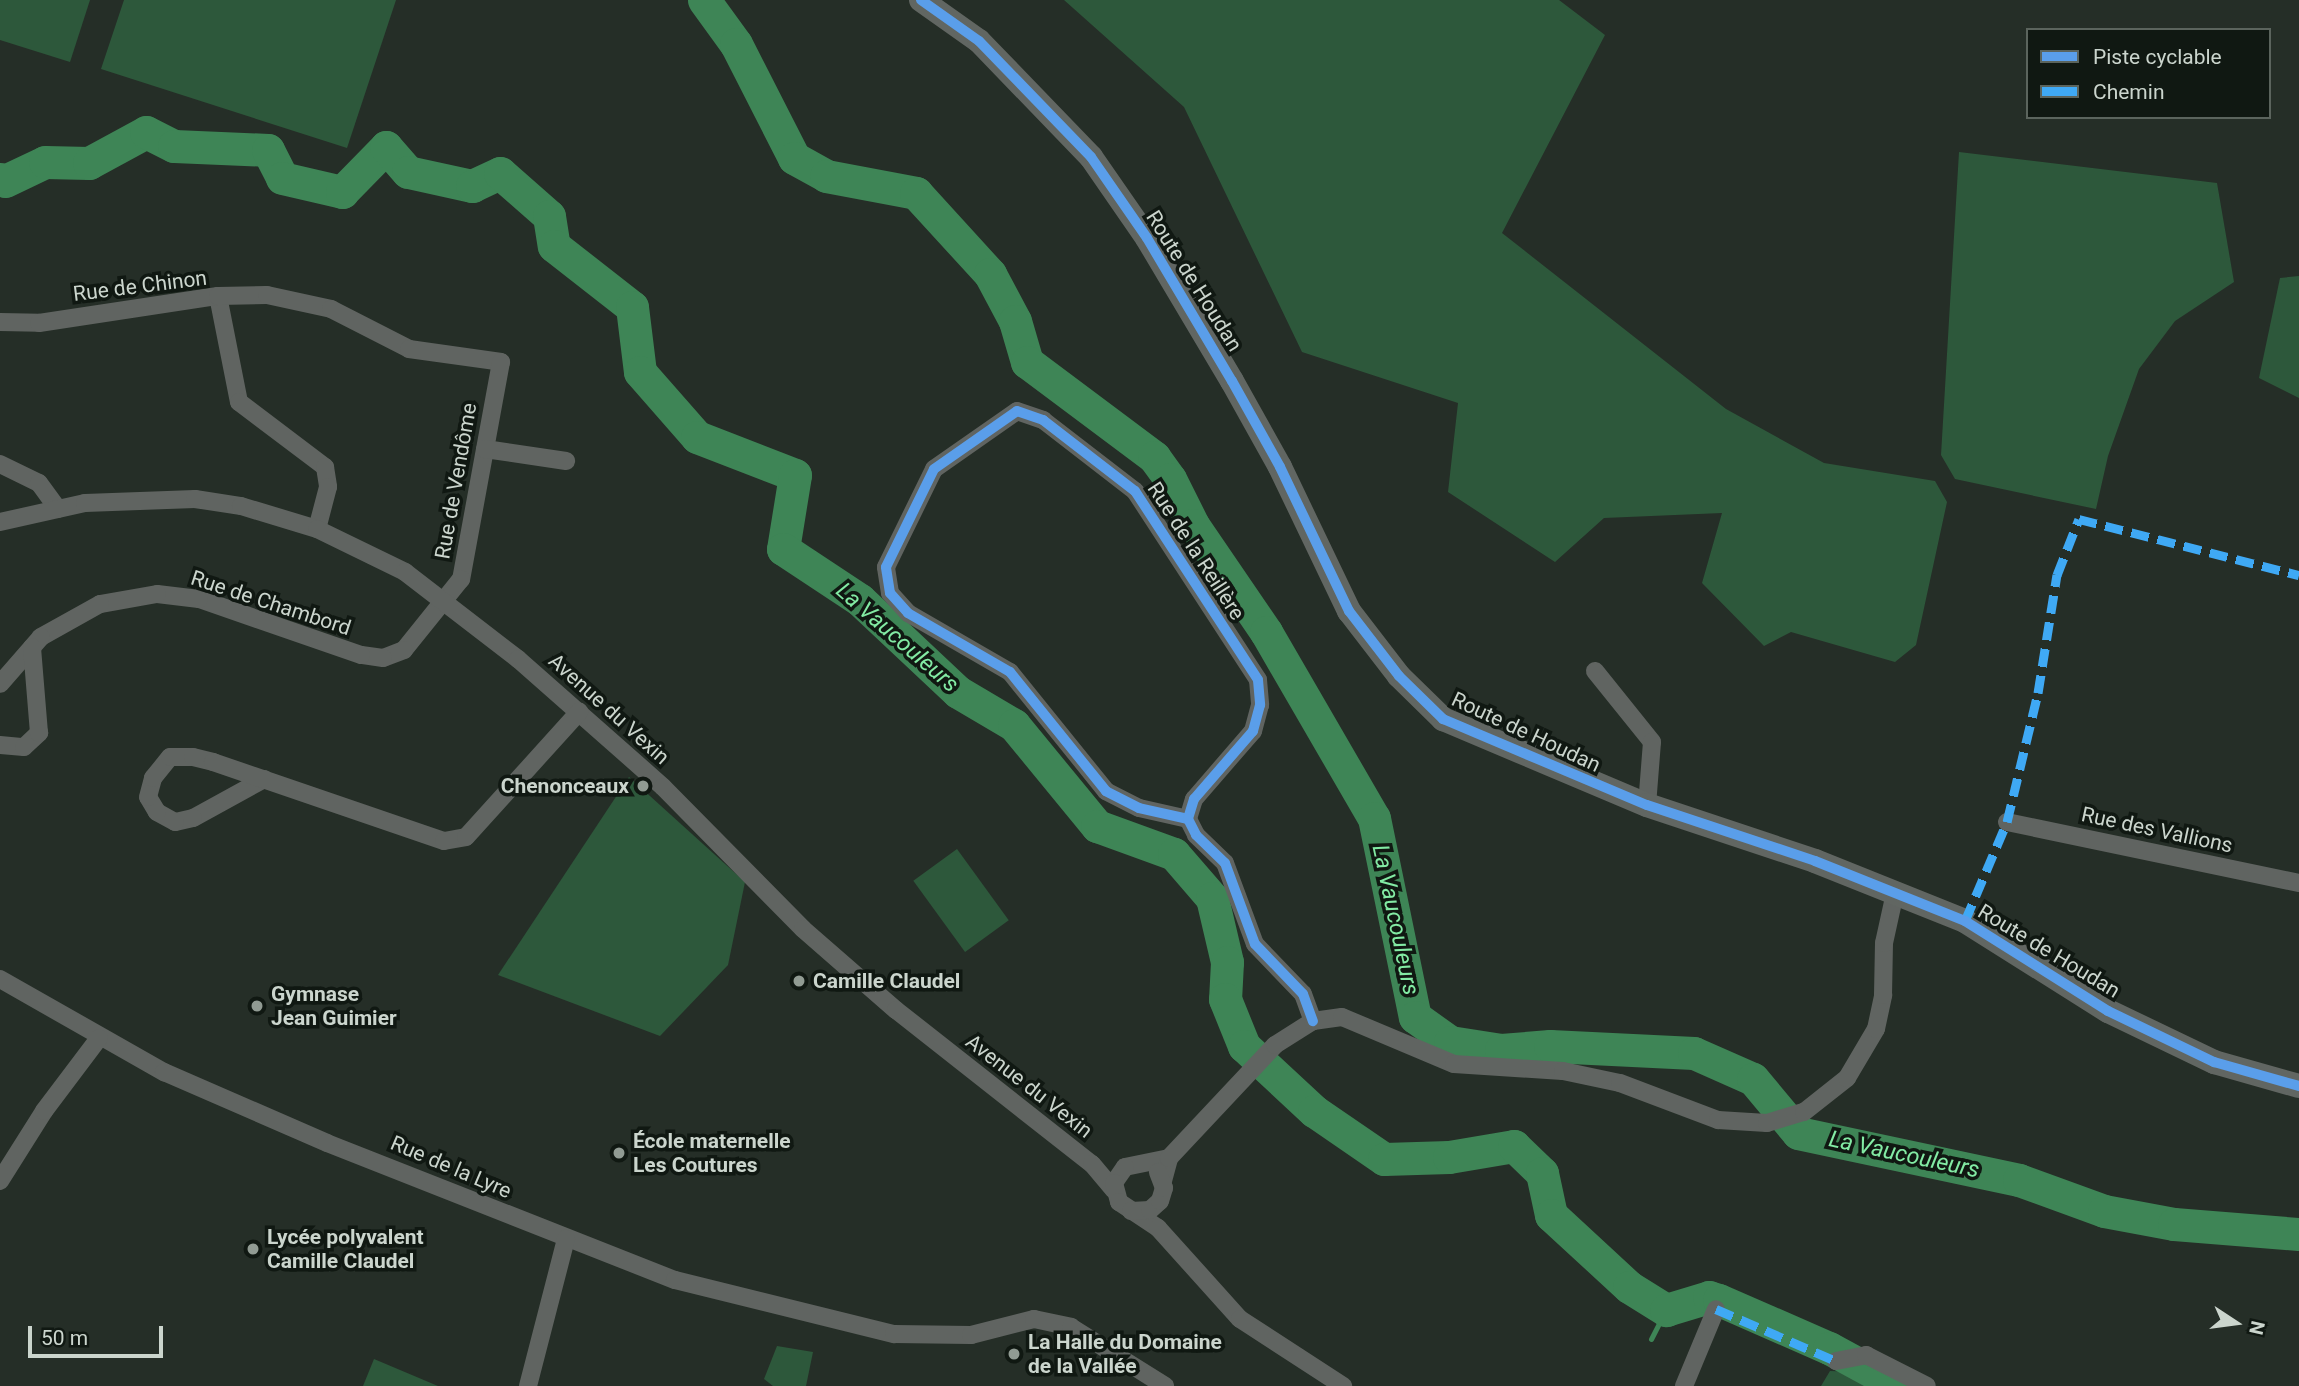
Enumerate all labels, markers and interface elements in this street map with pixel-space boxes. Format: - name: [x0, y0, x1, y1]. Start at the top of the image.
- legend: [2026, 28, 2271, 119]
- text: Piste cyclable: [2093, 45, 2222, 69]
- text: Chemin: [2093, 80, 2165, 104]
- street label: Route de Houdan: [1141, 206, 1247, 356]
- street label: Rue de Chinon: [72, 265, 208, 307]
- street label: Rue de Vendôme: [430, 401, 482, 561]
- street label: Rue de la Reillère: [1142, 477, 1250, 625]
- street label: Rue de Chambord: [188, 565, 354, 641]
- water label: La Vaucouleurs: [830, 577, 964, 699]
- street label: Avenue du Vexin: [543, 648, 675, 770]
- street label: Route de Houdan: [1448, 686, 1604, 778]
- place label: Chenonceaux: [501, 773, 629, 799]
- marker: Chenonceaux: [635, 778, 651, 794]
- street label: Rue des Vallions: [2079, 802, 2235, 858]
- water label: La Vaucouleurs: [1366, 842, 1424, 998]
- street label: Route de Houdan: [1973, 899, 2125, 1003]
- place label: Camille Claudel: [813, 968, 960, 994]
- marker: Camille Claudel: [791, 973, 807, 989]
- place label: Gymnase Jean Guimier: [271, 981, 397, 1031]
- marker: Gymnase Jean Guimier: [249, 998, 265, 1014]
- street label: Avenue du Vexin: [961, 1029, 1097, 1143]
- water label: La Vaucouleurs: [1826, 1126, 1982, 1184]
- place label: École maternelle Les Coutures: [633, 1128, 791, 1178]
- street label: Rue de la Lyre: [387, 1130, 515, 1204]
- marker: École maternelle Les Coutures: [611, 1145, 627, 1161]
- place label: Lycée polyvalent Camille Claudel: [267, 1224, 424, 1274]
- marker: Lycée polyvalent Camille Claudel: [245, 1241, 261, 1257]
- north arrow: [2201, 1288, 2271, 1358]
- scale bar: [32, 1312, 166, 1356]
- text: N: [2244, 1319, 2270, 1337]
- text: 50 m: [41, 1326, 88, 1350]
- place label: La Halle du Domaine de la Vallée: [1028, 1329, 1222, 1379]
- marker: La Halle du Domaine de la Vallée: [1006, 1346, 1022, 1362]

